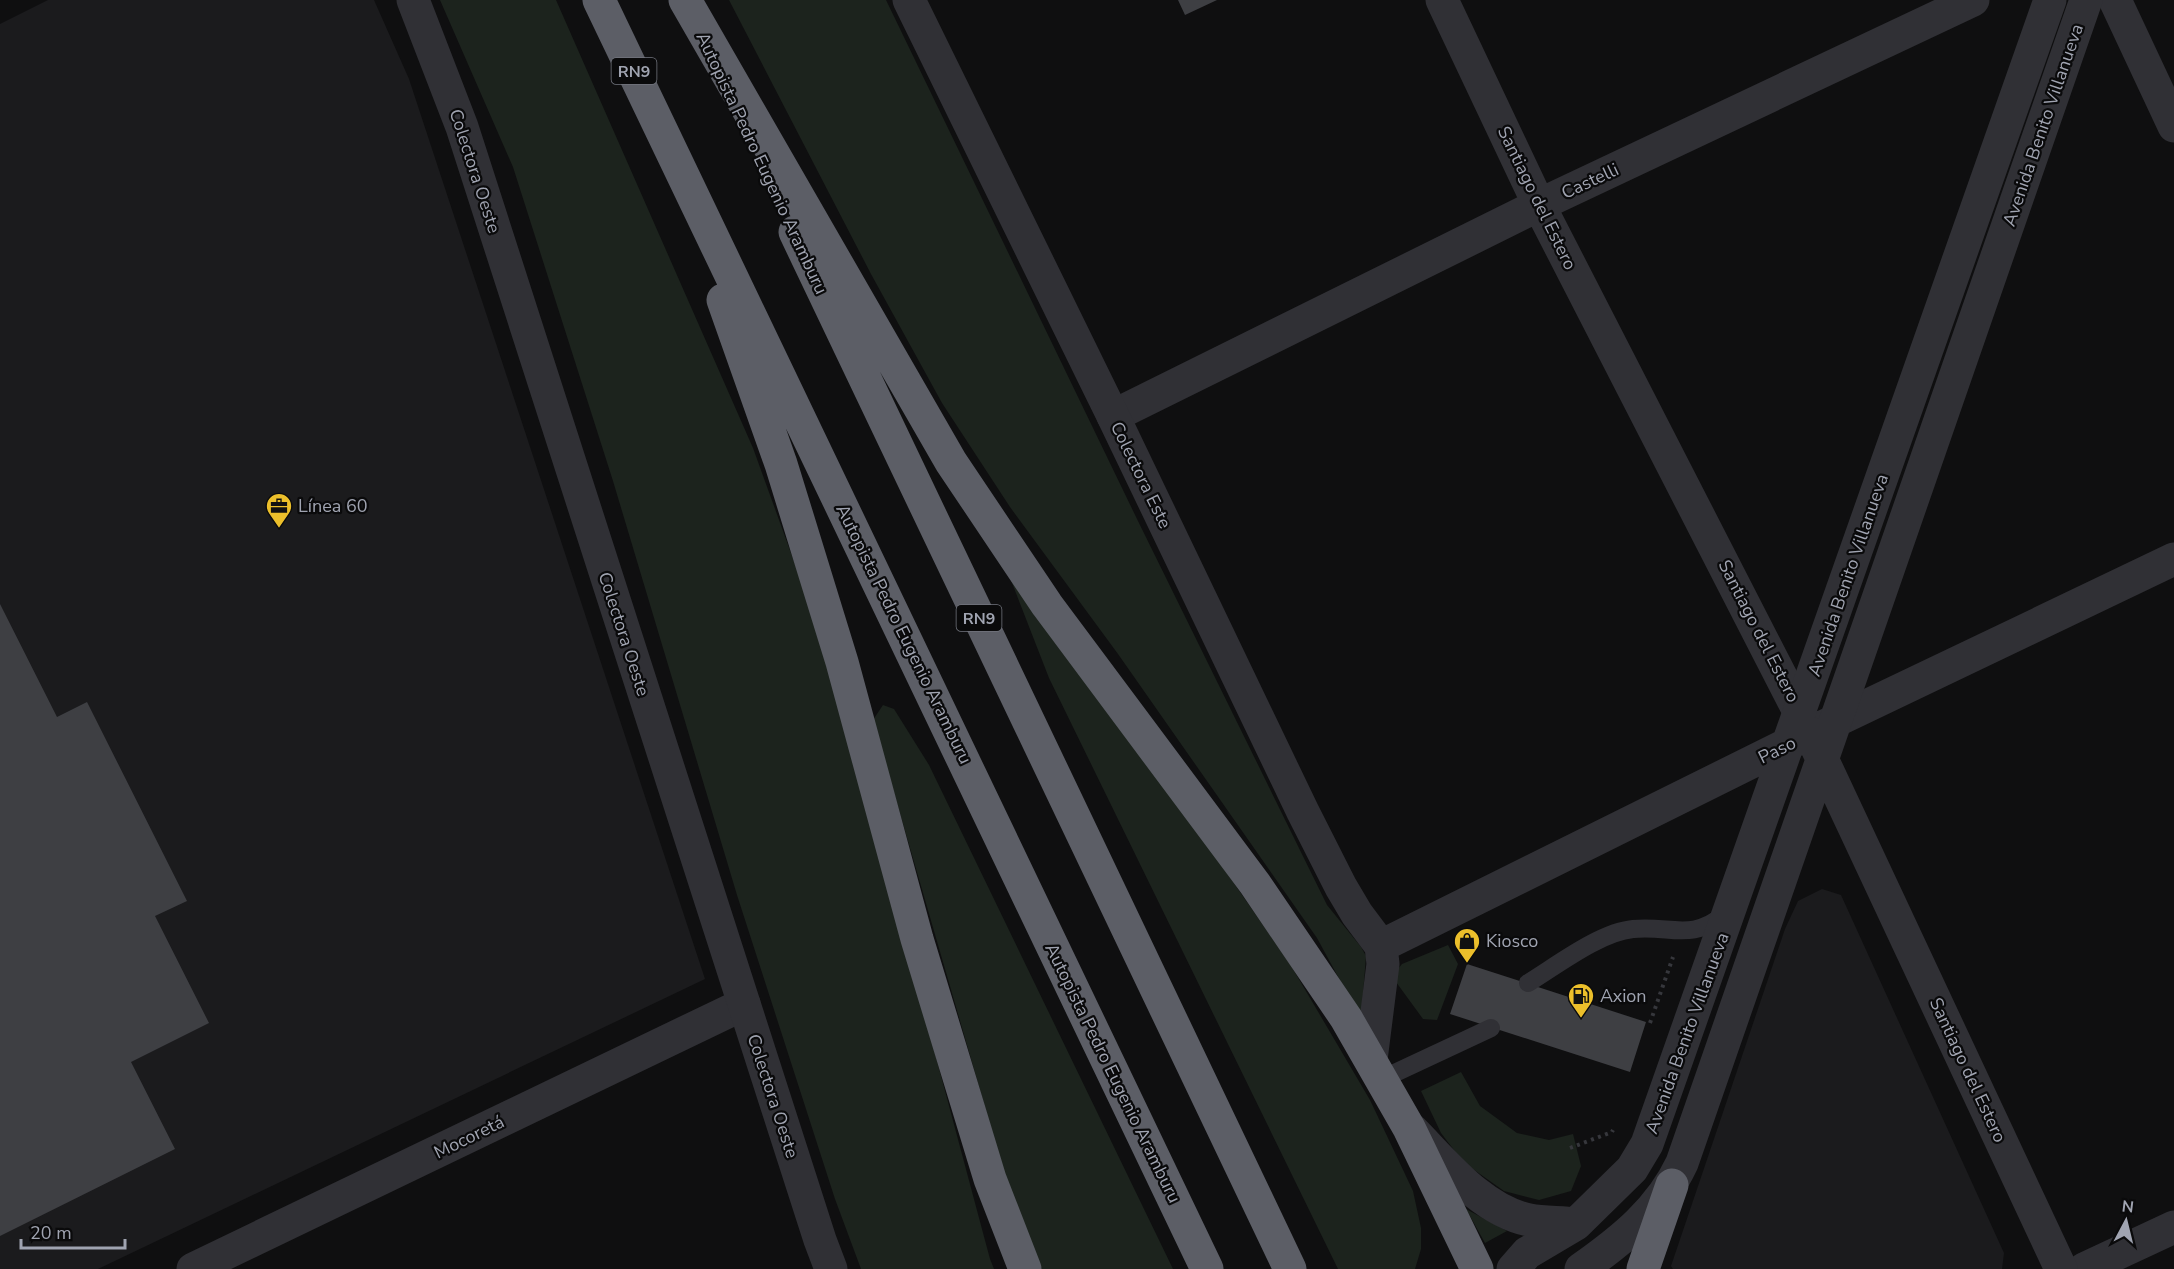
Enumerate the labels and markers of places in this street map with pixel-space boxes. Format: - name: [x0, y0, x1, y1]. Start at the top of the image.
- office icon: Línea 60: [264, 491, 294, 529]
- place label: Línea 60: [298, 494, 368, 518]
- shop icon: Kiosco: [1452, 926, 1482, 964]
- place label: Kiosco: [1486, 929, 1538, 953]
- fuel station icon: Axion: [1566, 981, 1596, 1019]
- place label: Axion: [1600, 984, 1647, 1008]

